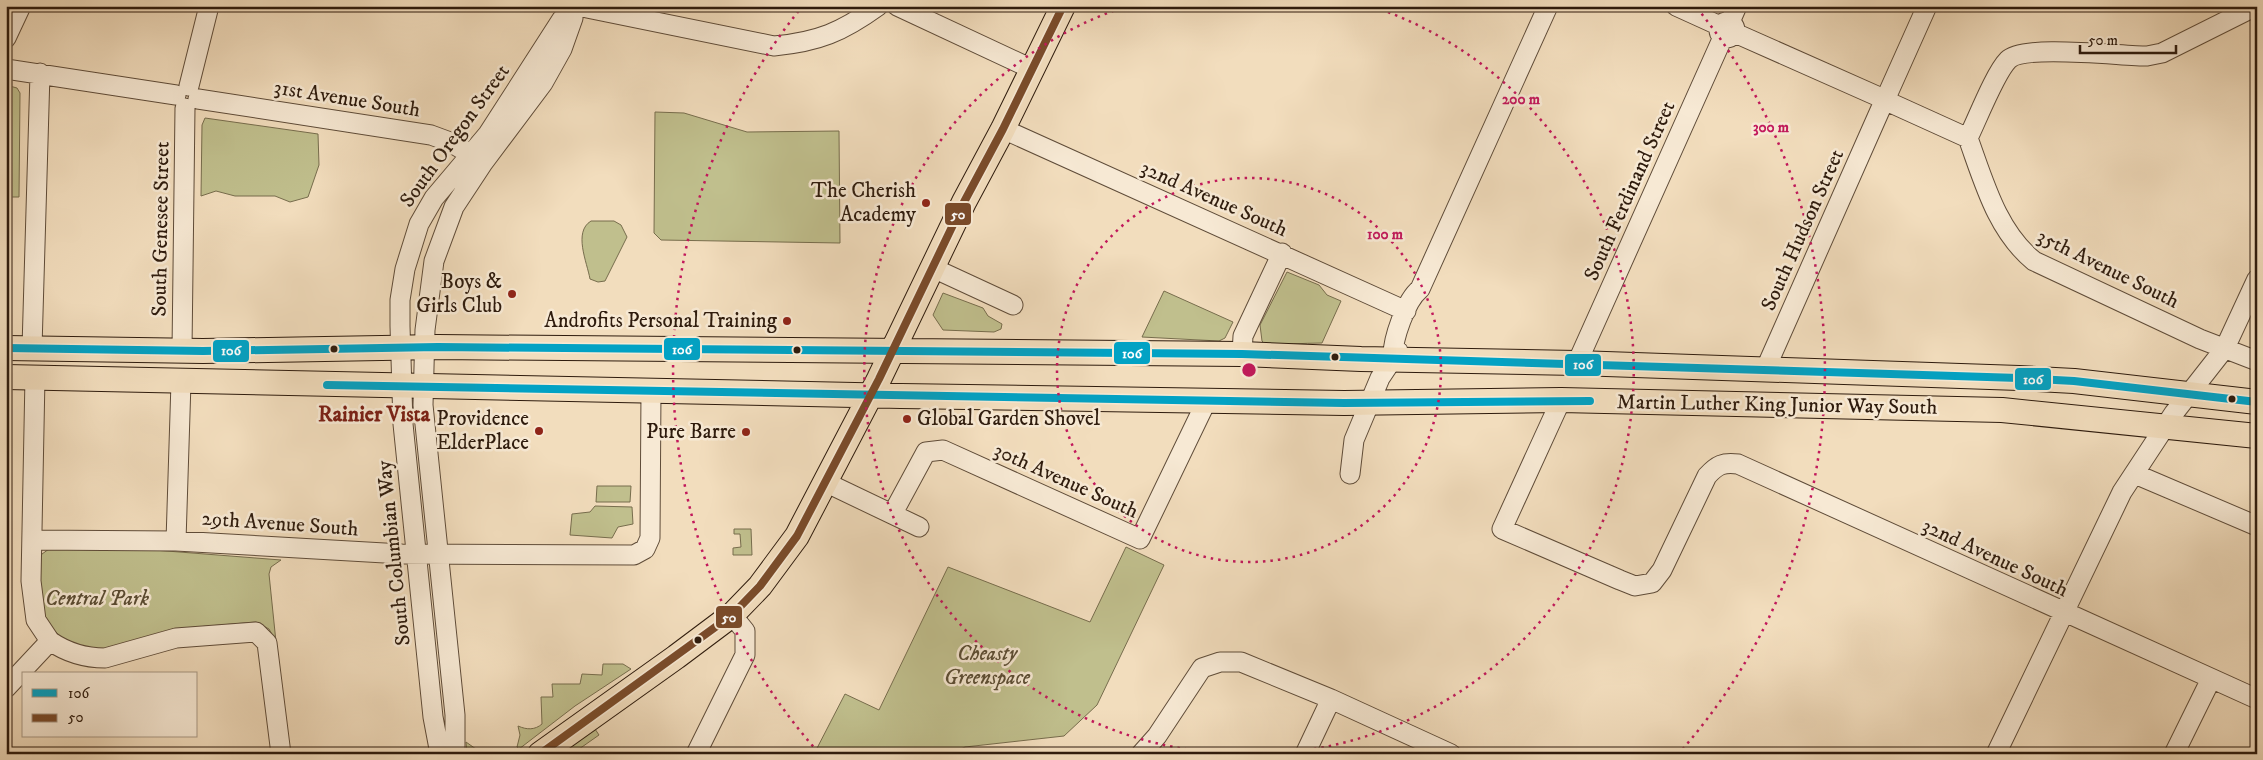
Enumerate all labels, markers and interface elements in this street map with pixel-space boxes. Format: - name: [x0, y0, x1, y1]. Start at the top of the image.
- scale bar: [2080, 22, 2177, 54]
- text: 50 m: [2088, 31, 2118, 50]
- street label: South Oregon Street: [394, 59, 516, 213]
- street label: 31st Avenue South: [272, 75, 422, 123]
- text: 200 m: [1502, 90, 1541, 109]
- street label: South Ferdinand Street: [1579, 97, 1681, 285]
- text: 300 m: [1753, 118, 1790, 137]
- street label: South Genesee Street: [146, 141, 176, 317]
- street label: South Hudson Street: [1756, 145, 1850, 315]
- street label: 32nd Avenue South: [1136, 155, 1292, 243]
- place label: The Cherish Academy: [811, 178, 917, 228]
- marker: The Cherish Academy: [920, 197, 932, 209]
- line badge: 50: [944, 202, 972, 226]
- text: 50: [950, 206, 966, 224]
- street label: 35th Avenue South: [2033, 223, 2183, 315]
- text: 100 m: [1367, 225, 1404, 244]
- place label: Boys & Girls Club: [416, 269, 502, 319]
- marker: Boys & Girls Club: [506, 288, 518, 300]
- place label: Androfits Personal Training: [544, 308, 778, 334]
- marker: Androfits Personal Training: [781, 315, 793, 327]
- line badge: 106: [663, 337, 701, 361]
- line badge: 106: [212, 339, 250, 363]
- text: 106: [672, 341, 693, 359]
- line badge: 106: [1113, 341, 1151, 365]
- text: 106: [221, 342, 242, 360]
- unlabelled marker: [329, 344, 339, 354]
- unlabelled marker: [792, 345, 802, 355]
- text: 106: [1122, 345, 1143, 363]
- unlabelled marker: [1330, 352, 1340, 362]
- line badge: 106: [1564, 353, 1602, 377]
- text: 106: [1573, 356, 1594, 374]
- centre of rings: [1240, 361, 1258, 379]
- line badge: 106: [2014, 367, 2052, 391]
- text: 106: [2023, 371, 2044, 389]
- street label: Martin Luther King Junior Way South: [1616, 389, 1938, 421]
- unlabelled marker: [2227, 394, 2237, 404]
- district label: Rainier Vista: [318, 401, 431, 428]
- place label: Providence ElderPlace: [436, 406, 529, 456]
- place label: Global Garden Shovel: [917, 406, 1101, 432]
- marker: Global Garden Shovel: [901, 413, 913, 425]
- place label: Pure Barre: [646, 419, 736, 445]
- marker: Providence ElderPlace: [533, 425, 545, 437]
- marker: Pure Barre: [740, 426, 752, 438]
- street label: 30th Avenue South: [990, 437, 1142, 525]
- street label: South Columbian Way: [371, 458, 417, 647]
- street label: 29th Avenue South: [201, 506, 359, 542]
- street label: 32nd Avenue South: [1918, 513, 2072, 603]
- park label: Central Park: [45, 586, 149, 612]
- line badge: 50: [715, 605, 743, 629]
- text: 50: [721, 609, 737, 627]
- unlabelled marker: [693, 635, 703, 645]
- park label: Cheasty Greenspace: [944, 641, 1031, 691]
- legend: [22, 672, 198, 738]
- text: 106: [68, 684, 91, 703]
- text: 50: [68, 708, 84, 727]

